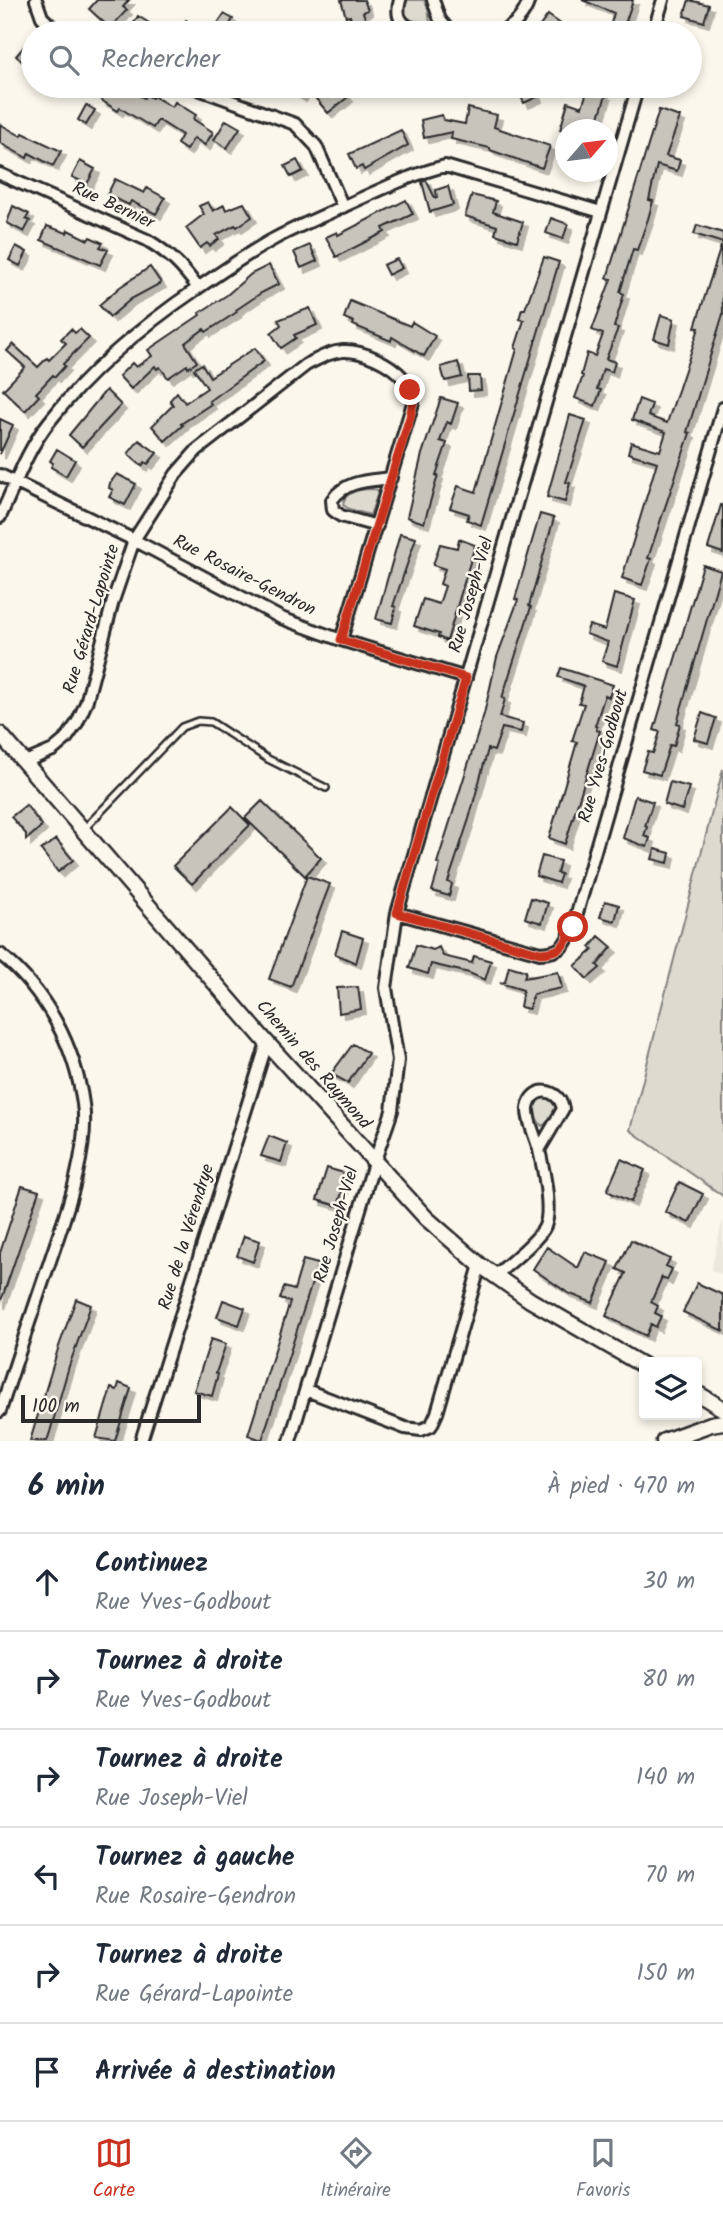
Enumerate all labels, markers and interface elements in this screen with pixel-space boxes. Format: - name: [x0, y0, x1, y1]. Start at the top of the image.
- search box: [21, 21, 702, 98]
- text: Rechercher: [101, 39, 220, 81]
- icon: search: [45, 41, 83, 79]
- north arrow: [555, 119, 618, 182]
- street label: Rue Bernier: [67, 174, 160, 238]
- route end: [394, 374, 425, 405]
- street label: Rue Rosaire-Gendron: [167, 527, 321, 625]
- street label: Rue Joseph-Viel: [442, 533, 503, 657]
- street label: Rue Gérard-Lapointe: [55, 541, 129, 697]
- street label: Rue Yves-Godbout: [571, 685, 637, 826]
- route start: [557, 911, 588, 942]
- street label: Chemin des Raymond: [248, 993, 379, 1137]
- street label: Rue de la Vérendrye: [151, 1160, 223, 1314]
- street label: Rue Joseph-Viel: [307, 1163, 368, 1287]
- map controls: [639, 1357, 702, 1420]
- button: layers: [639, 1357, 702, 1420]
- scale bar: [21, 1392, 201, 1424]
- text: 100 m: [32, 1392, 80, 1422]
- text: 6 min: [28, 1463, 105, 1511]
- text: À pied · 470 m: [547, 1469, 695, 1505]
- text: Continuez: [95, 1543, 208, 1585]
- icon: ahead: [28, 1563, 66, 1601]
- text: 30 m: [643, 1564, 695, 1600]
- text: Rue Yves-Godbout: [95, 1585, 271, 1621]
- text: Tournez à droite: [95, 1641, 283, 1683]
- icon: right: [28, 1661, 66, 1699]
- text: 80 m: [642, 1662, 695, 1698]
- text: Rue Yves-Godbout: [95, 1683, 271, 1719]
- text: Tournez à droite: [95, 1739, 283, 1781]
- icon: right: [28, 1759, 66, 1797]
- text: 140 m: [636, 1760, 695, 1796]
- text: Rue Joseph-Viel: [95, 1781, 248, 1817]
- text: Tournez à gauche: [95, 1837, 295, 1879]
- icon: left: [28, 1857, 66, 1895]
- text: 70 m: [645, 1858, 695, 1894]
- text: Rue Rosaire-Gendron: [95, 1879, 296, 1915]
- text: Tournez à droite: [95, 1935, 283, 1977]
- icon: right: [28, 1955, 66, 1993]
- text: 150 m: [636, 1956, 695, 1992]
- text: Rue Gérard-Lapointe: [95, 1977, 293, 2013]
- text: Arrivée à destination: [95, 2051, 336, 2093]
- icon: arrive: [28, 2053, 66, 2091]
- tab: Carte: [93, 2134, 135, 2206]
- tab: Itinéraire: [320, 2134, 391, 2206]
- tab: Favoris: [576, 2134, 630, 2206]

